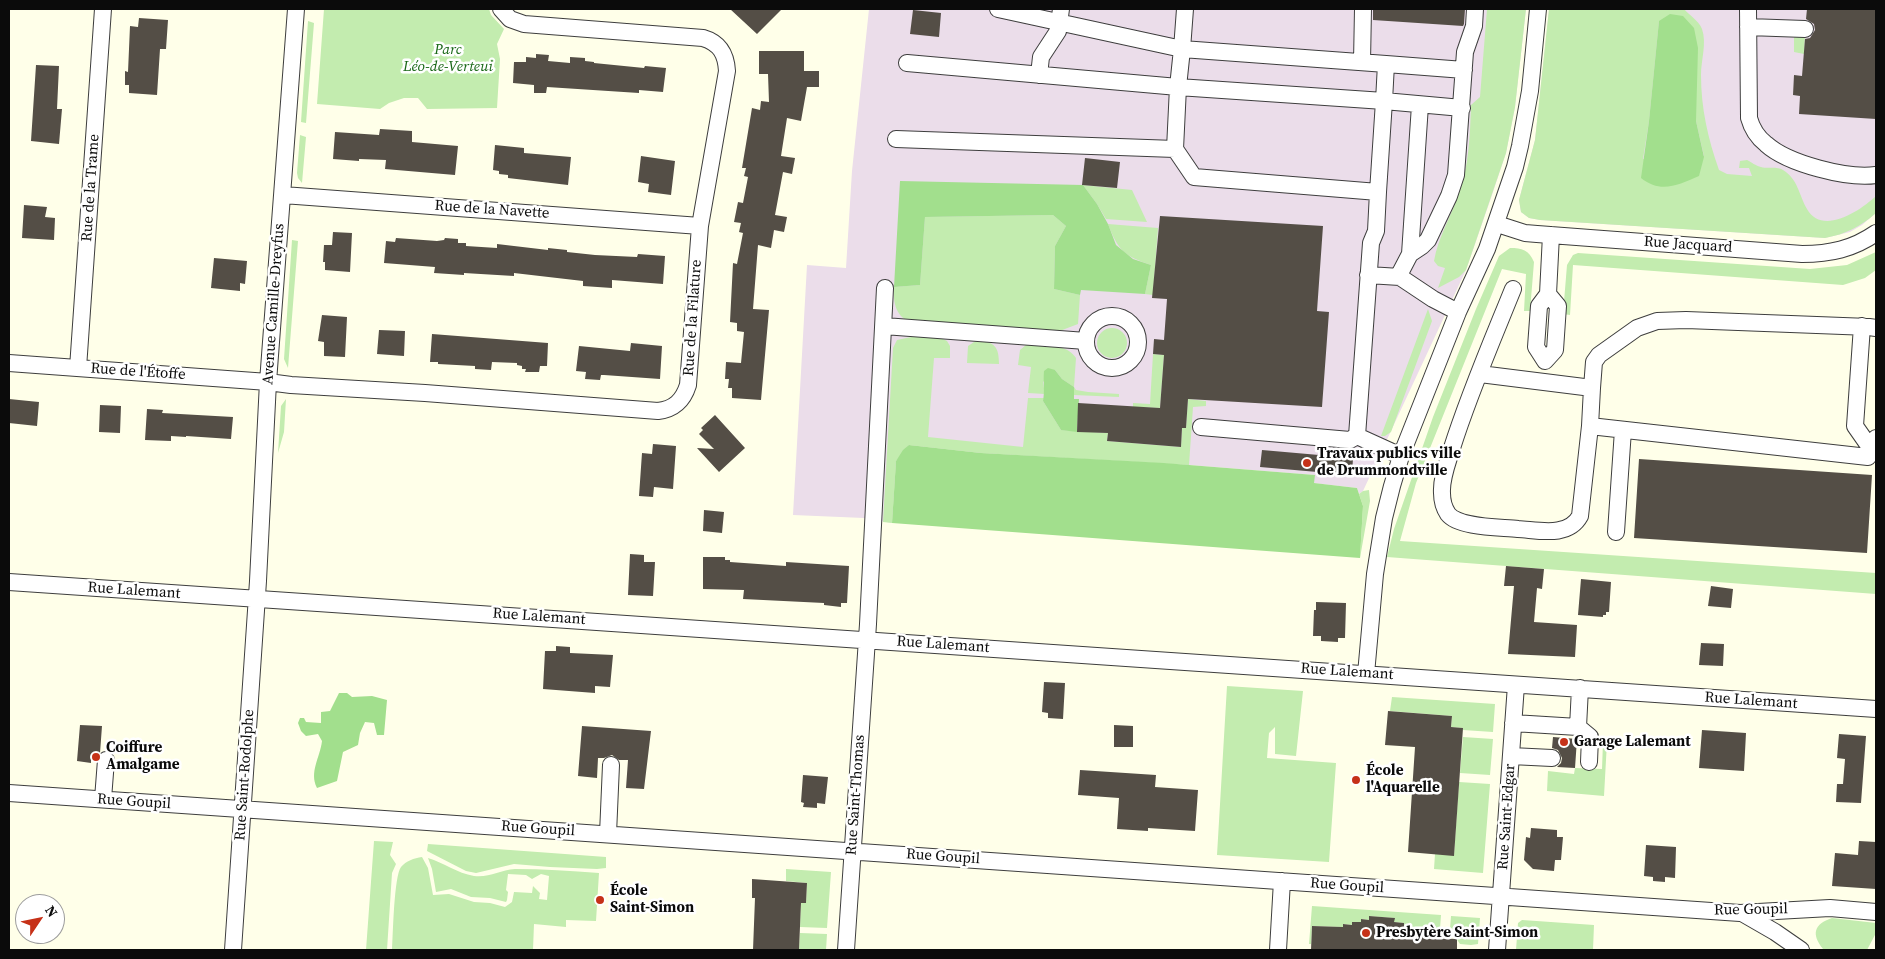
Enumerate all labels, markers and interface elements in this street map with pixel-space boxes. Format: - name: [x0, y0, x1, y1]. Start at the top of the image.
- park label: Parc Léo-de-Verteui: [403, 41, 493, 76]
- street label: Rue de la Trame: [78, 134, 104, 242]
- street label: Rue de la Navette: [434, 197, 550, 223]
- street label: Avenue Camille-Dreyfus: [259, 223, 289, 385]
- street label: Rue Jacquard: [1643, 233, 1733, 257]
- street label: Rue de la Filature: [680, 259, 706, 377]
- street label: Rue de l'Étoffe: [90, 360, 186, 384]
- place label: Travaux publics ville de Drummondville: [1317, 445, 1461, 480]
- marker: Travaux publics ville de Drummondville: [1301, 457, 1313, 469]
- street label: Rue Lalemant: [87, 579, 181, 603]
- street label: Rue Lalemant: [492, 605, 586, 629]
- street label: Rue Lalemant: [896, 633, 990, 657]
- street label: Rue Lalemant: [1300, 660, 1394, 684]
- street label: Rue Lalemant: [1704, 689, 1798, 713]
- street label: Rue Saint-Rodolphe: [231, 709, 259, 841]
- place label: Garage Lalemant: [1574, 733, 1691, 751]
- street label: Rue Saint-Thomas: [843, 734, 869, 856]
- marker: Garage Lalemant: [1558, 736, 1570, 748]
- place label: Coiffure Amalgame: [106, 739, 180, 774]
- marker: Coiffure Amalgame: [90, 751, 102, 763]
- place label: École l'Aquarelle: [1366, 762, 1440, 797]
- street label: Rue Saint-Edgar: [1494, 763, 1520, 871]
- marker: École l'Aquarelle: [1350, 774, 1362, 786]
- street label: Rue Goupil: [96, 790, 172, 814]
- street label: Rue Goupil: [500, 817, 576, 841]
- street label: Rue Goupil: [905, 845, 981, 869]
- street label: Rue Goupil: [1309, 874, 1385, 898]
- place label: École Saint-Simon: [610, 882, 694, 917]
- north arrow: [15, 894, 65, 944]
- marker: École Saint-Simon: [594, 894, 606, 906]
- street label: Rue Goupil: [1714, 900, 1788, 920]
- text: N: [40, 901, 63, 921]
- place label: Presbytère Saint-Simon: [1376, 924, 1538, 942]
- marker: Presbytère Saint-Simon: [1360, 927, 1372, 939]

